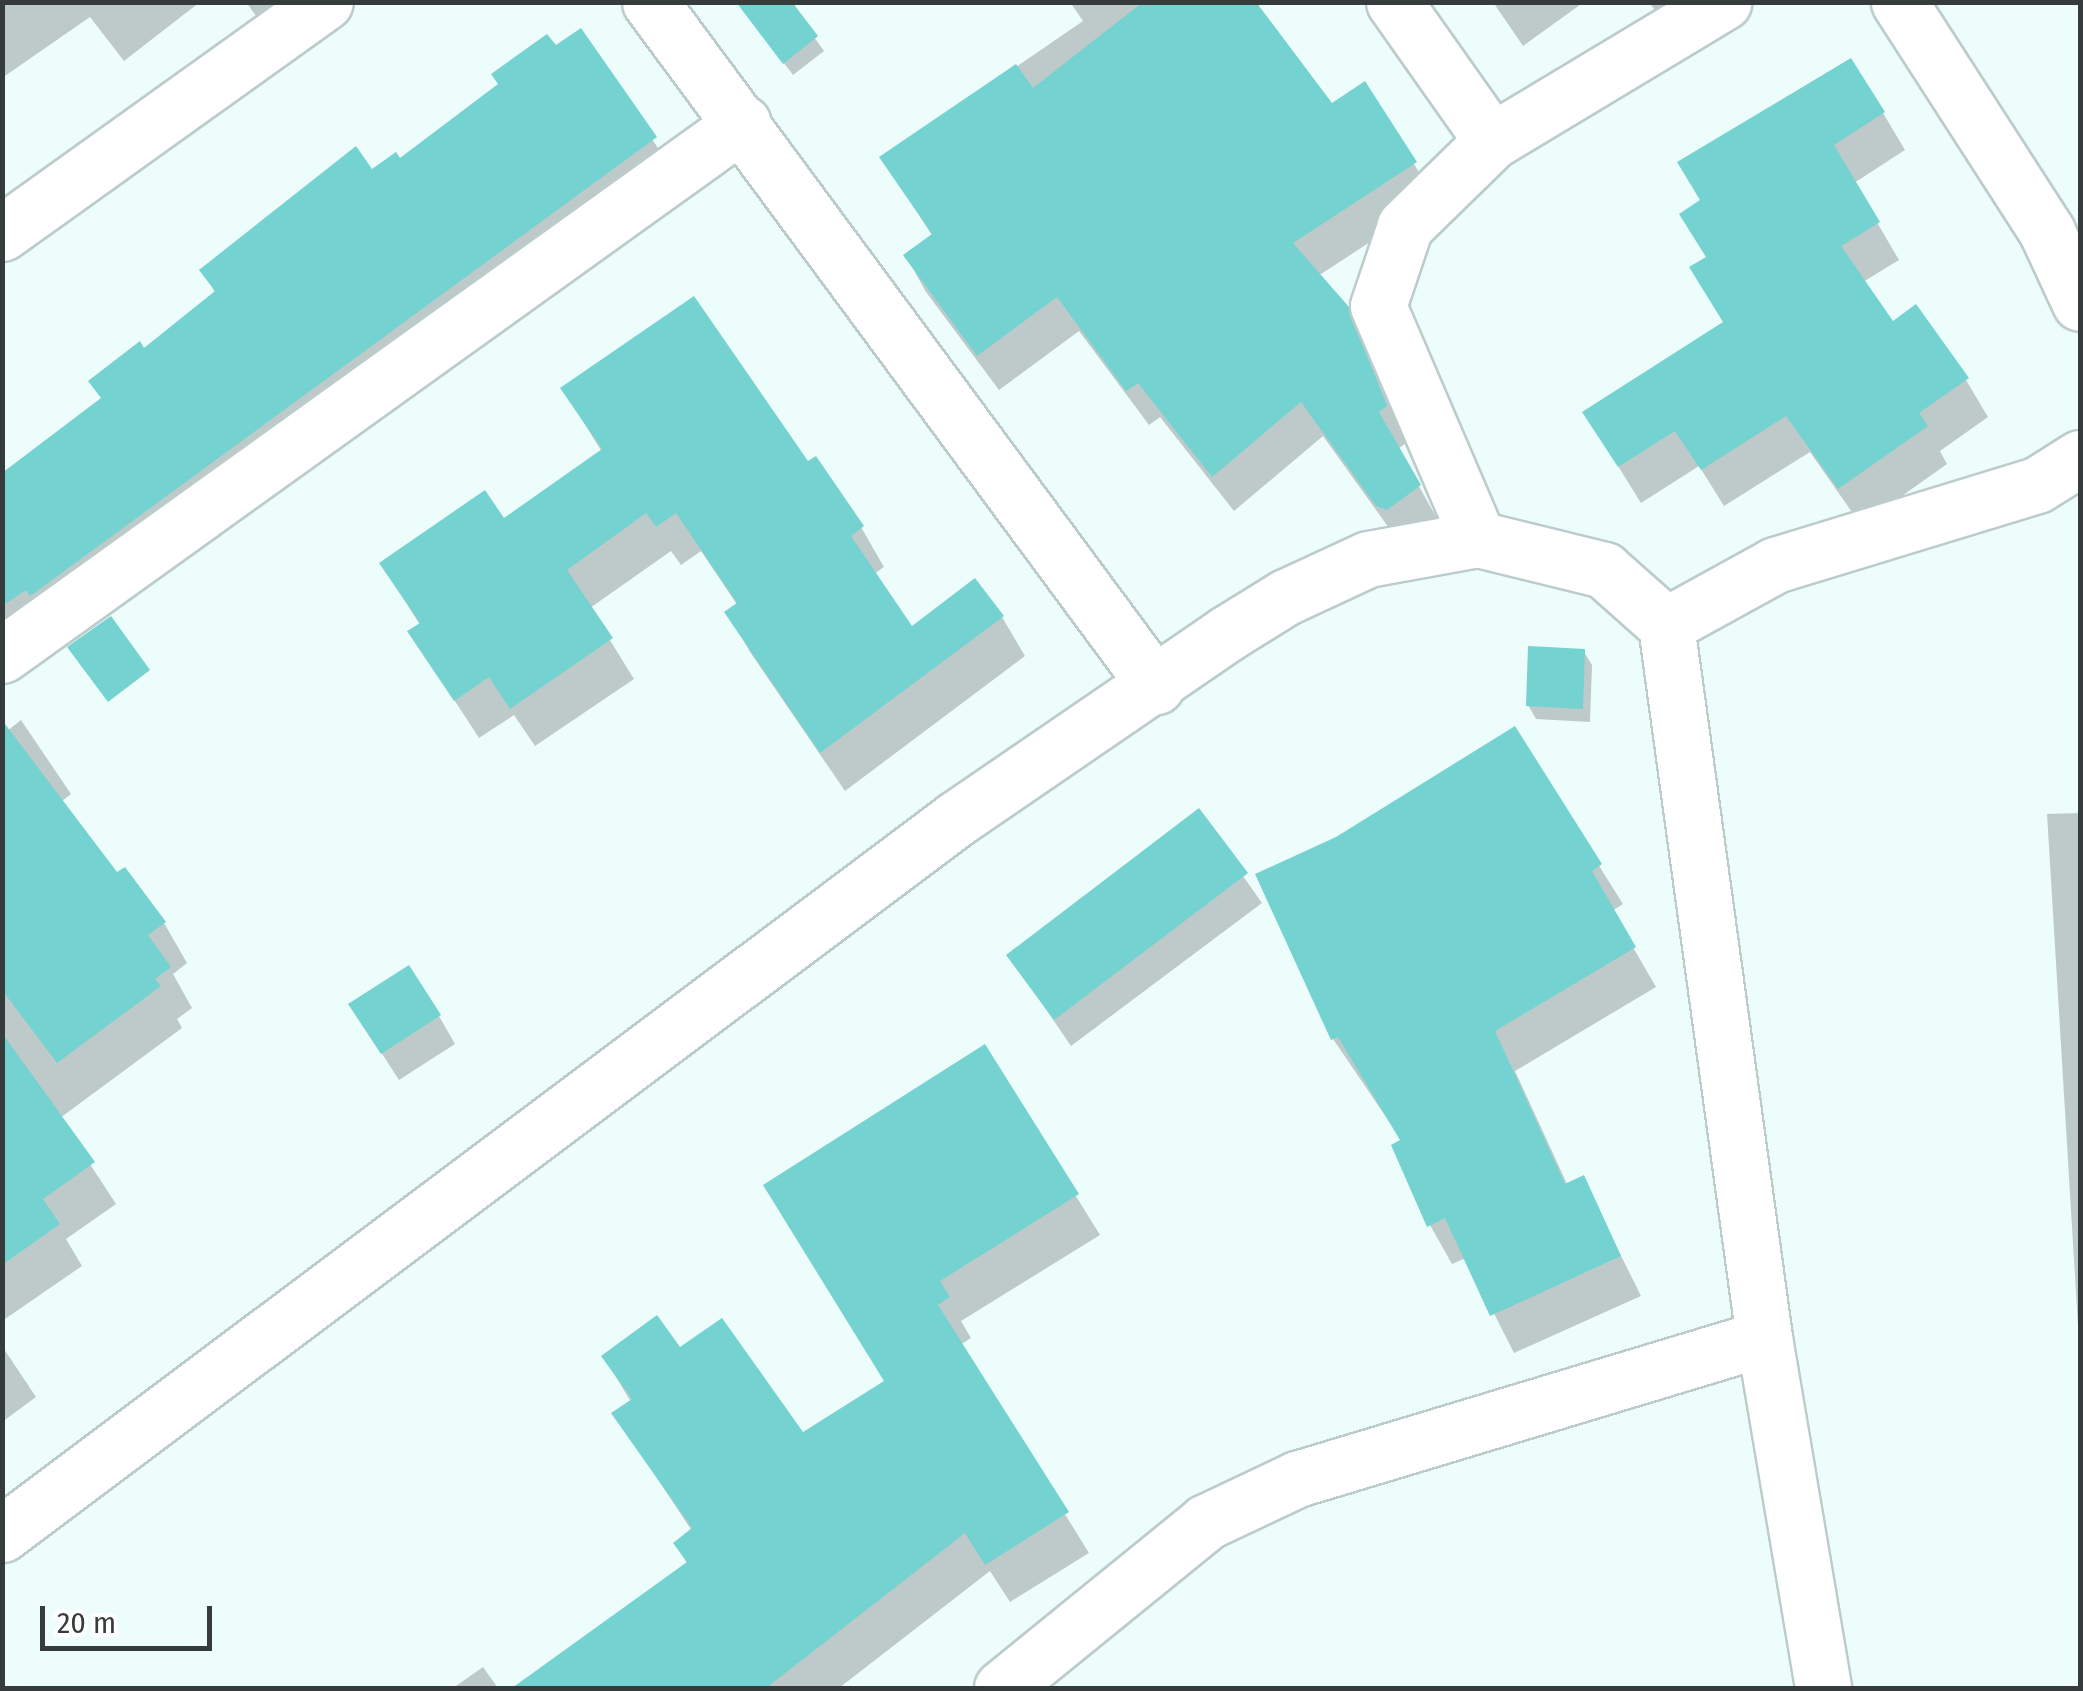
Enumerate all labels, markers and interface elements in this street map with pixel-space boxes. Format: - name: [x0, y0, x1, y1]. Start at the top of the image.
- scale bar: [45, 1586, 218, 1648]
- text: 20 m: [57, 1605, 116, 1641]

